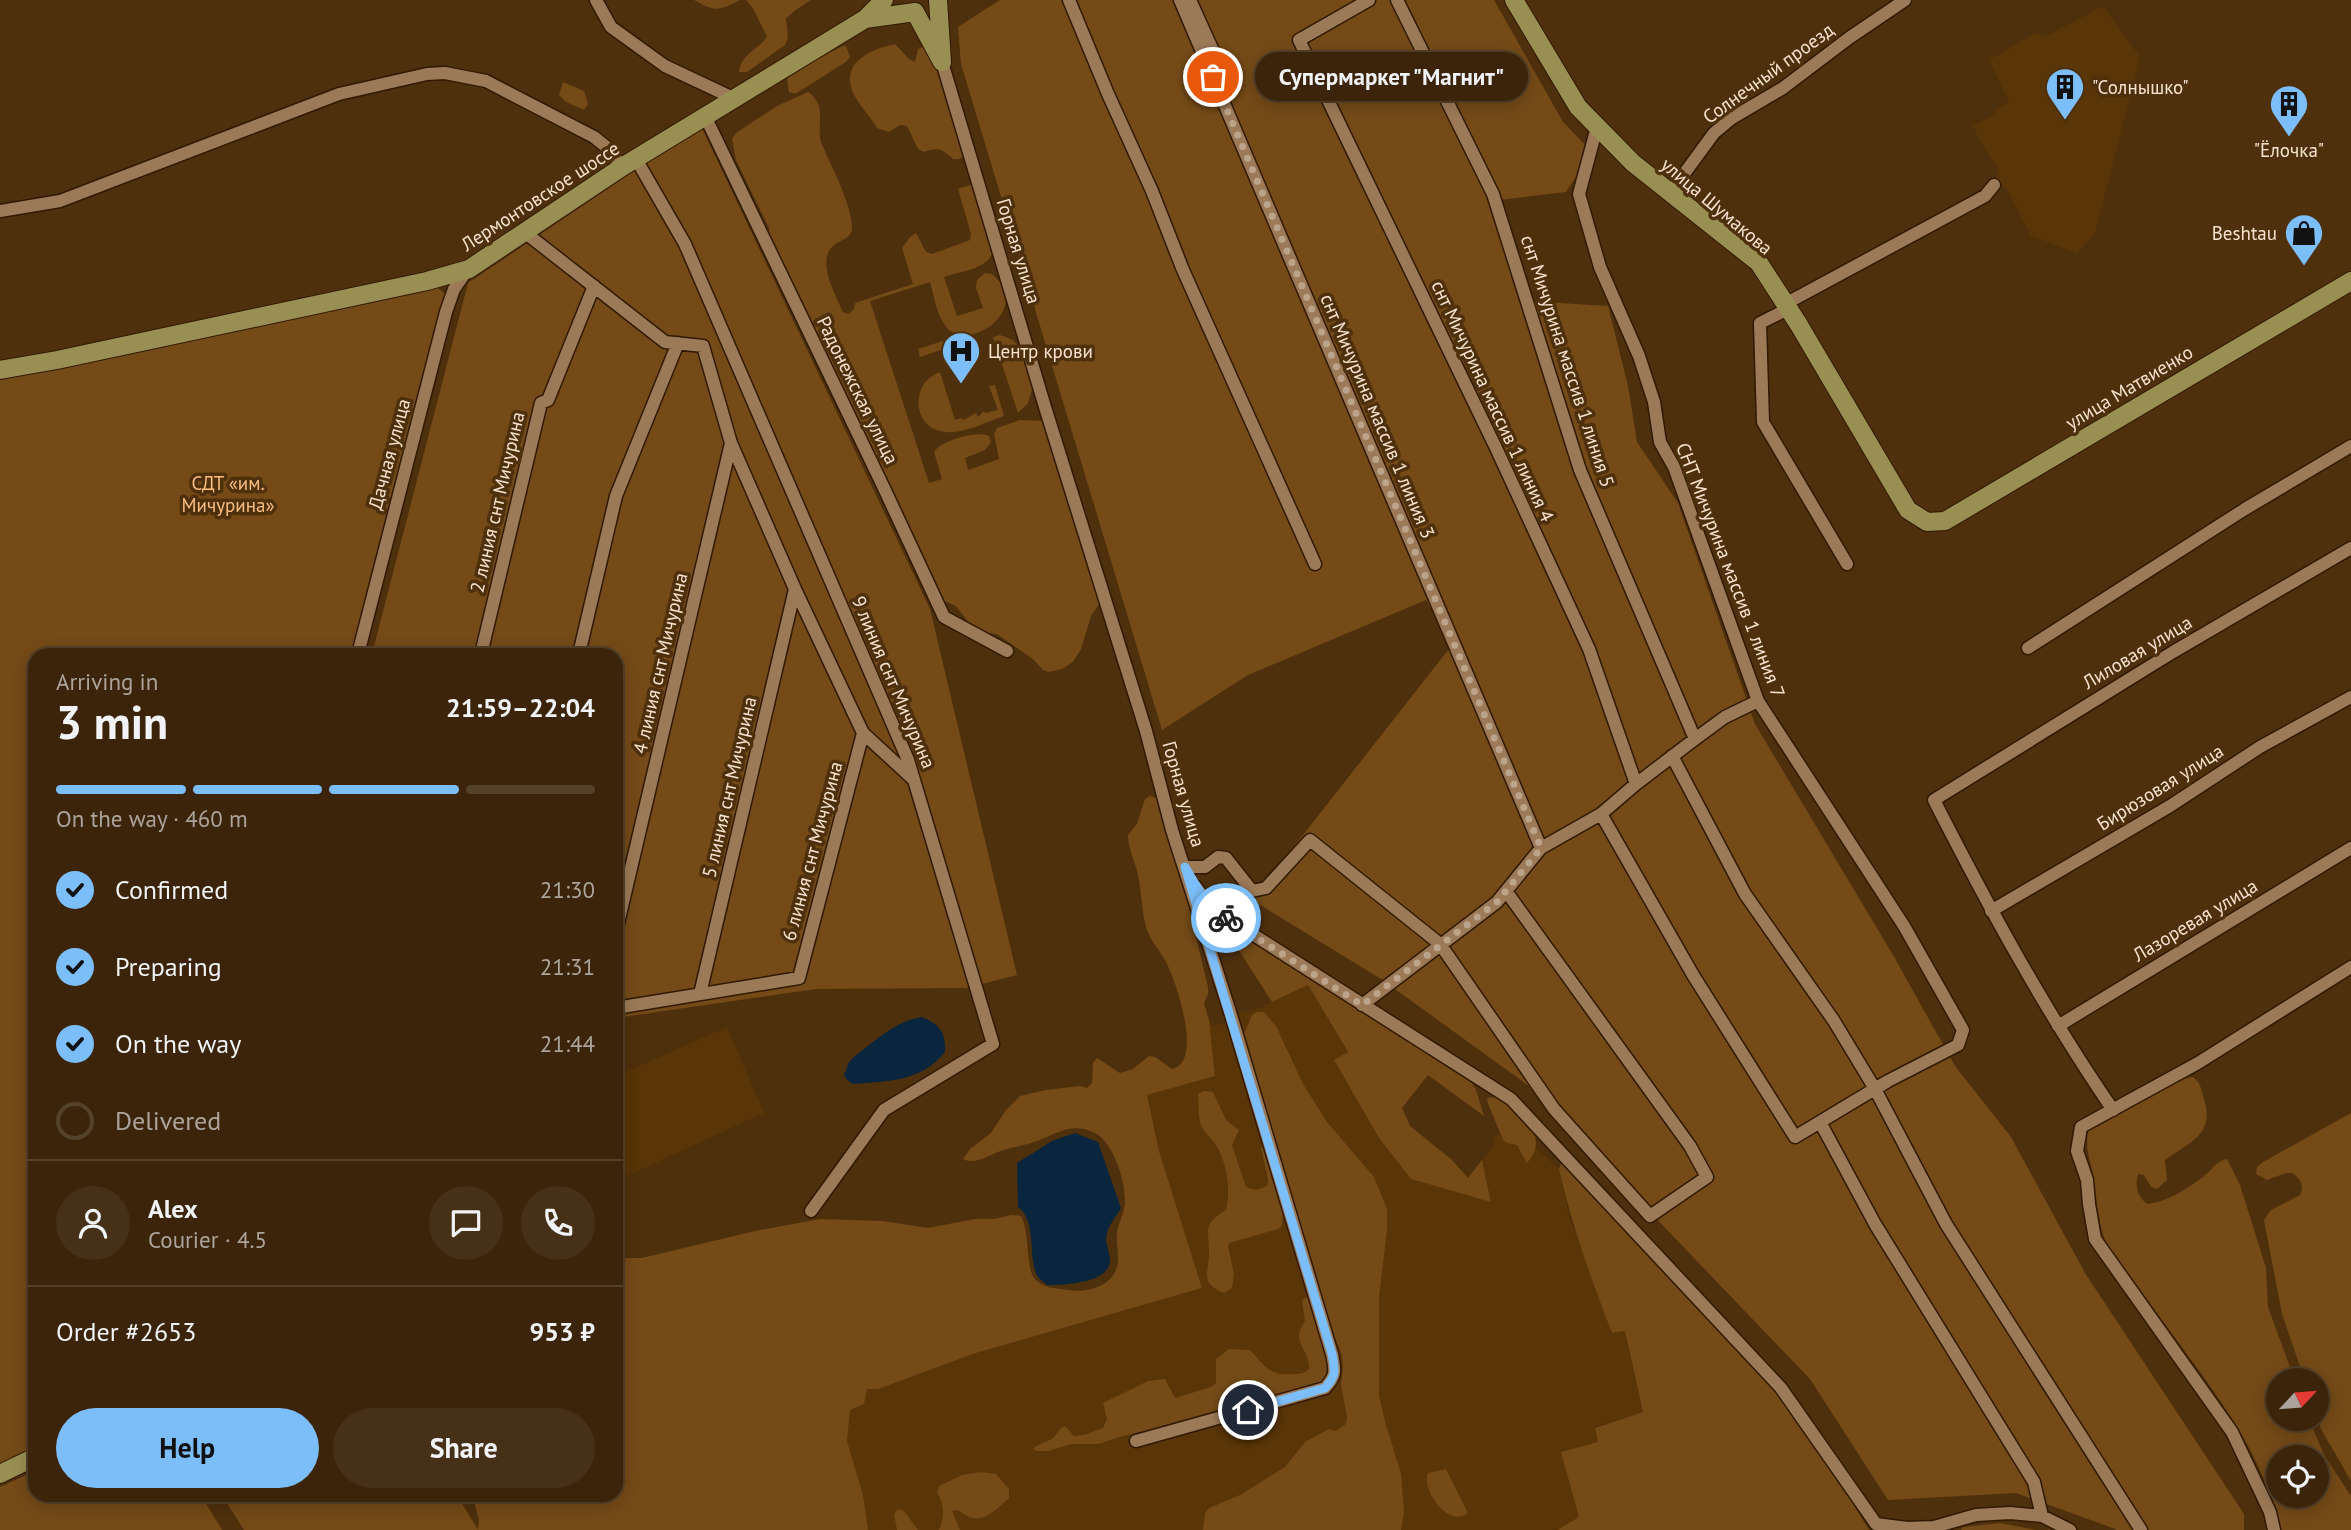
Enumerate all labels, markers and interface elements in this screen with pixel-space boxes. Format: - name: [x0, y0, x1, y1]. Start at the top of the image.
- street label: Солнечный проезд: [1698, 17, 1838, 129]
- pin: [1183, 47, 1243, 107]
- callout: Супермаркет "Магнит": [1255, 52, 1528, 102]
- icon: bag: [1194, 58, 1232, 96]
- text: Супермаркет "Магнит": [1279, 62, 1504, 91]
- building icon: "Солнышко": [2044, 66, 2086, 121]
- place label: "Солнышко": [2092, 75, 2189, 99]
- building icon: "Ёлочка": [2268, 83, 2310, 138]
- street label: Лермонтовское шоссе: [456, 136, 624, 257]
- place label: "Ёлочка": [2254, 138, 2324, 162]
- street label: улица Шумакова: [1656, 152, 1778, 260]
- street label: Горная улица: [992, 195, 1046, 307]
- shop icon: Beshtau: [2283, 212, 2325, 267]
- place label: Beshtau: [2212, 221, 2277, 245]
- street label: снт Мичурина массив 1 линия 5: [1516, 232, 1620, 490]
- street label: снт Мичурина массив 1 линия 4: [1426, 276, 1560, 526]
- street label: снт Мичурина массив 1 линия 3: [1315, 290, 1441, 542]
- street label: Радонежская улица: [812, 312, 904, 468]
- hospital icon: Центр крови: [940, 330, 982, 385]
- place label: Центр крови: [988, 339, 1093, 363]
- street label: улица Матвиенко: [2061, 340, 2197, 434]
- street label: Дачная улица: [363, 396, 415, 512]
- street label: 2 линия снт Мичурина: [465, 409, 529, 595]
- street label: СНТ Мичурина массив 1 линия 7: [1671, 439, 1791, 701]
- park label: СДТ «им. Мичурина»: [182, 471, 275, 517]
- street label: 4 линия снт Мичурина: [628, 570, 692, 756]
- street label: 9 линия снт Мичурина: [847, 592, 941, 772]
- street label: Лиловая улица: [2077, 610, 2196, 695]
- text: Arriving in: [56, 667, 158, 696]
- text: 21:59–22:04: [446, 691, 595, 724]
- text: 3 min: [56, 692, 168, 752]
- street label: 5 линия снт Мичурина: [697, 694, 761, 880]
- street label: Горная улица: [1157, 738, 1211, 850]
- street label: Бирюзовая улица: [2092, 738, 2228, 836]
- street label: 6 линия снт Мичурина: [776, 759, 848, 943]
- text: On the way · 460 m: [56, 804, 248, 833]
- icon: check: [56, 871, 94, 909]
- text: Confirmed: [115, 873, 228, 906]
- street label: Лазоревая улица: [2127, 873, 2262, 967]
- text: 21:30: [540, 875, 595, 904]
- courier: [1191, 883, 1261, 953]
- icon: bike: [1207, 899, 1245, 937]
- icon: check: [56, 948, 94, 986]
- text: Preparing: [115, 950, 222, 983]
- text: 21:31: [540, 952, 595, 981]
- icon: check: [56, 1025, 94, 1063]
- text: On the way: [115, 1027, 241, 1060]
- text: 21:44: [540, 1029, 595, 1058]
- text: Delivered: [115, 1104, 221, 1137]
- button: person: [56, 1186, 130, 1260]
- button: chat: [429, 1186, 503, 1260]
- button: phone: [521, 1186, 595, 1260]
- text: Alex: [148, 1192, 198, 1225]
- text: Courier · 4.5: [148, 1225, 267, 1254]
- text: Order #2653: [56, 1315, 196, 1348]
- text: 953 ₽: [529, 1315, 595, 1348]
- north arrow: [2266, 1368, 2329, 1432]
- map controls: [2266, 1368, 2329, 1508]
- pin: [1218, 1380, 1278, 1440]
- icon: home: [1229, 1391, 1267, 1429]
- button: Help: [56, 1408, 319, 1488]
- button: Share: [333, 1408, 595, 1488]
- button: locate: [2266, 1445, 2329, 1508]

